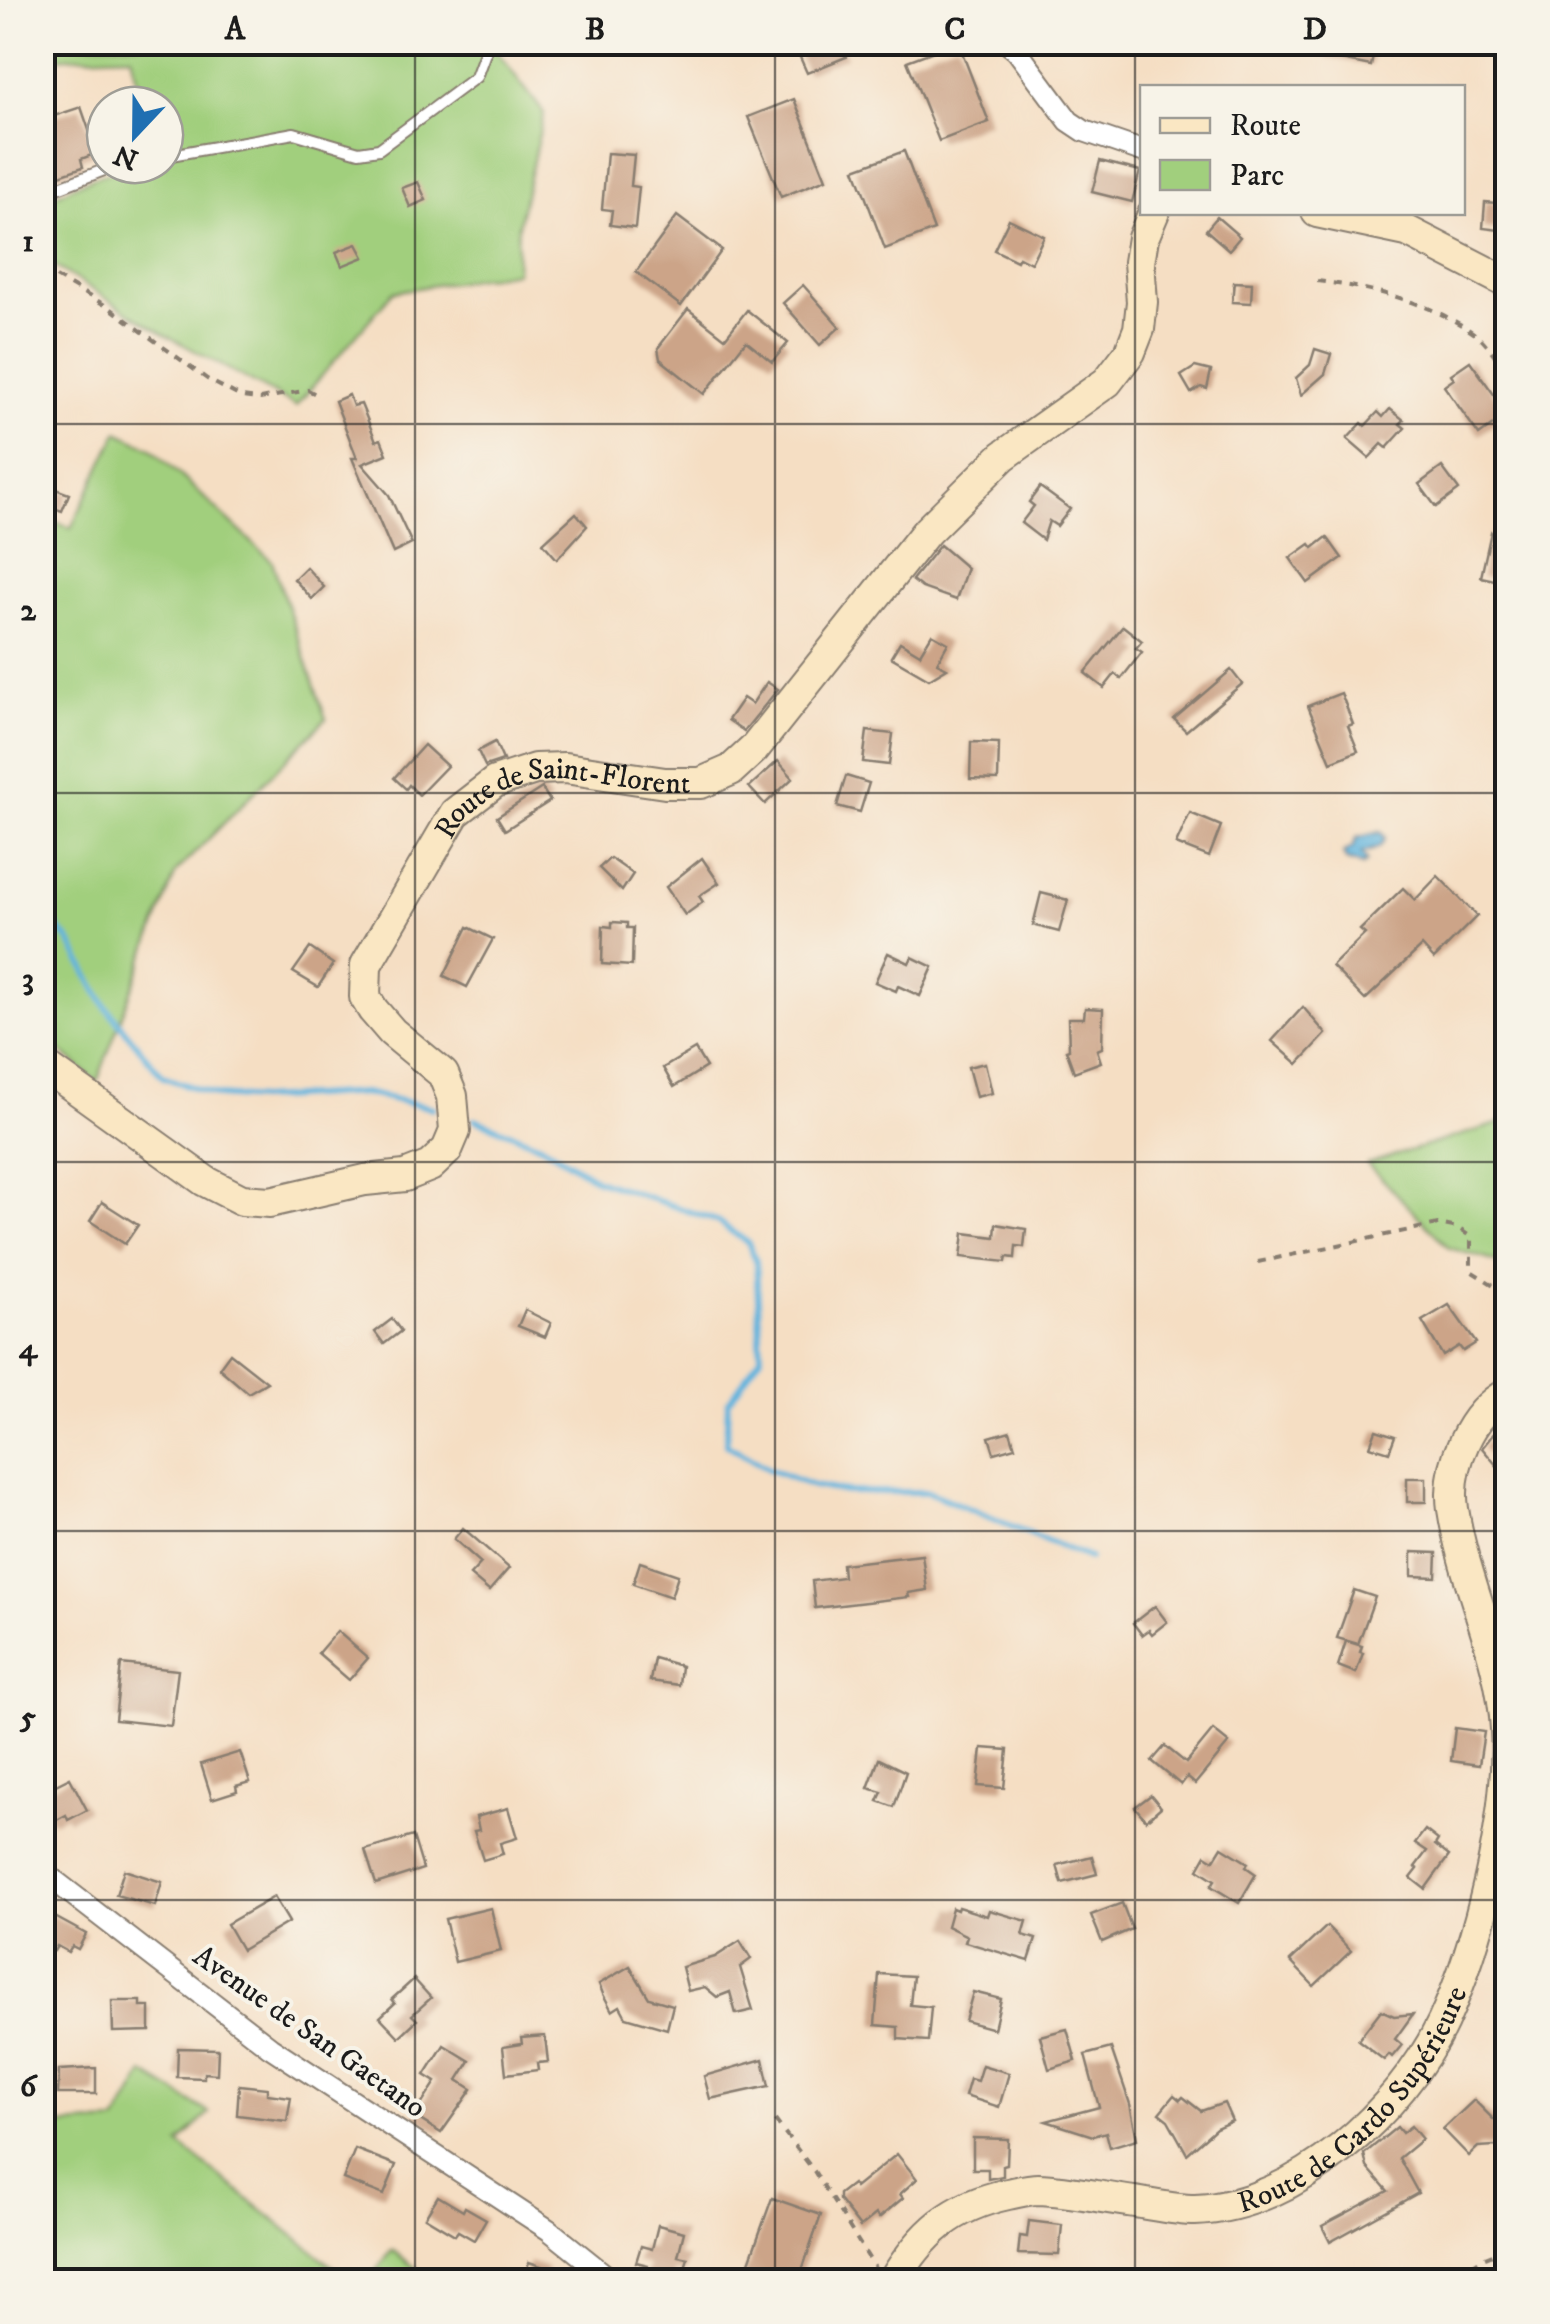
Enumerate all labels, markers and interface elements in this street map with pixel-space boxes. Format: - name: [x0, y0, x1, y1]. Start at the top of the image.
- text: A: [224, 10, 247, 50]
- text: B: [585, 10, 605, 50]
- text: C: [944, 10, 966, 50]
- text: D: [1303, 10, 1327, 50]
- north arrow: [85, 85, 185, 185]
- legend: [1140, 85, 1465, 215]
- text: Route: [1230, 108, 1301, 145]
- text: N: [109, 136, 143, 177]
- text: Parc: [1230, 158, 1284, 195]
- text: 1: [22, 222, 34, 262]
- text: 2: [20, 591, 36, 631]
- street label: Route de Saint-Florent: [427, 751, 690, 846]
- text: 3: [22, 960, 34, 1000]
- text: 4: [19, 1329, 39, 1369]
- text: 5: [19, 1698, 36, 1738]
- street label: Avenue de San Gaetano: [185, 1938, 433, 2127]
- street label: Route de Cardo Supérieure: [1233, 1981, 1476, 2222]
- text: 6: [20, 2067, 39, 2107]

